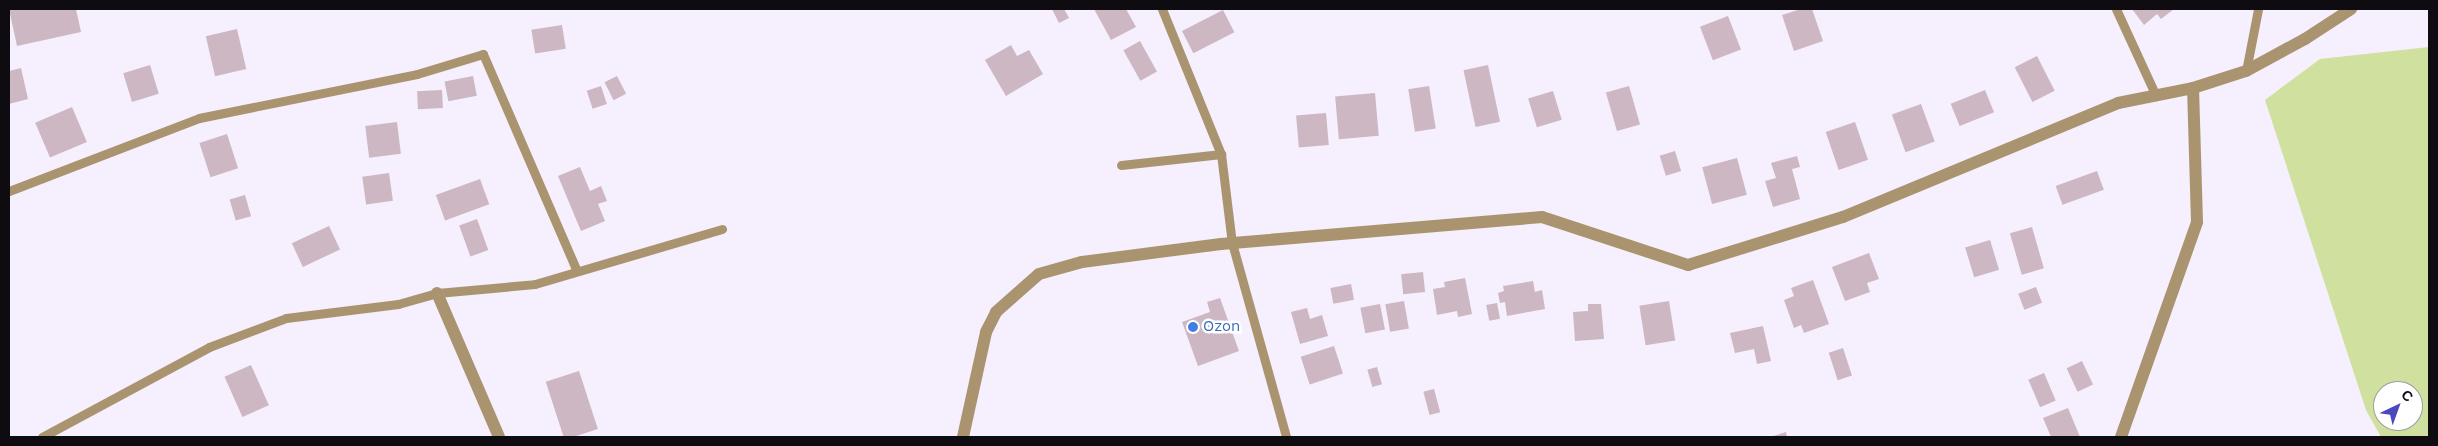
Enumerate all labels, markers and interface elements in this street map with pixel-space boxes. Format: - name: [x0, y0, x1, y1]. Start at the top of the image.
- place label: Ozon: [1203, 318, 1240, 336]
- marker: Ozon: [1187, 321, 1199, 333]
- north arrow: [2373, 381, 2423, 431]
- text: С: [2398, 386, 2416, 405]

